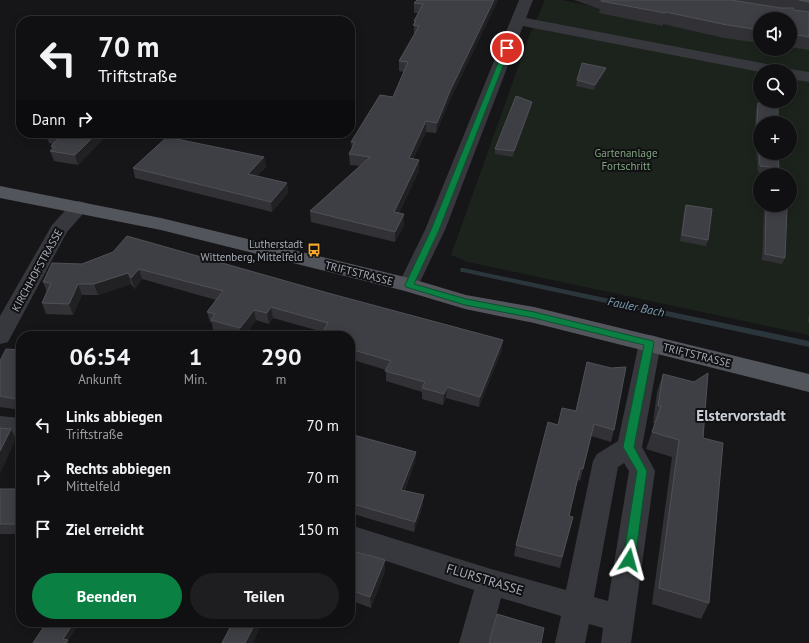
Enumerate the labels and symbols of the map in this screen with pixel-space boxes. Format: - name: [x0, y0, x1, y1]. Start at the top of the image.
- pin: [490, 31, 524, 65]
- park label: Gartenanlage Fortschritt: [594, 146, 658, 173]
- street label: KIRCHHOFSTRASSE: [8, 226, 66, 314]
- place label: Lutherstadt Wittenberg, Mittelfeld: [200, 237, 303, 264]
- bus stop icon: Lutherstadt Wittenberg, Mittelfeld: [306, 242, 322, 258]
- street label: TRIFTSTRASSE: [323, 258, 395, 288]
- water label: Fauler Bach: [606, 293, 666, 320]
- street label: TRIFTSTRASSE: [661, 340, 733, 370]
- district label: Elstervorstadt: [696, 406, 786, 425]
- position arrow: [608, 539, 650, 581]
- street label: FLURSTRASSE: [444, 560, 525, 599]

